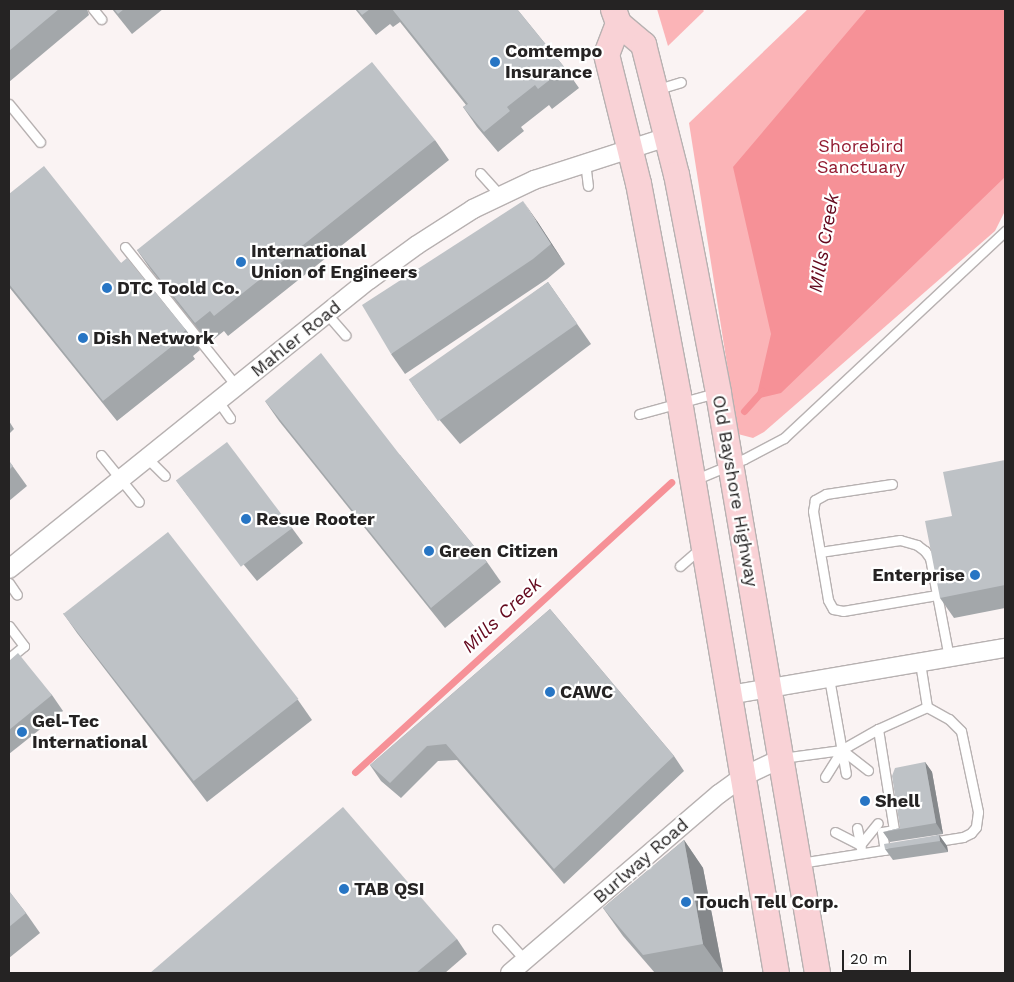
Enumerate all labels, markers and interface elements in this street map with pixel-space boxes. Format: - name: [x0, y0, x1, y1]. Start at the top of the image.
- place label: Comtempo Insurance: [505, 41, 602, 84]
- marker: Comtempo Insurance: [489, 56, 501, 68]
- park label: Shorebird Sanctuary: [817, 136, 905, 178]
- water label: Mills Creek: [804, 192, 844, 294]
- place label: International Union of Engineers: [251, 241, 418, 284]
- marker: International Union of Engineers: [235, 256, 247, 268]
- place label: DTC Toold Co.: [117, 277, 240, 299]
- marker: DTC Toold Co.: [101, 282, 113, 294]
- street label: Mahler Road: [246, 296, 346, 382]
- place label: Dish Network: [93, 327, 214, 349]
- marker: Dish Network: [77, 332, 89, 344]
- street label: Old Bayshore Highway: [707, 393, 763, 589]
- place label: Resue Rooter: [256, 508, 375, 530]
- marker: Resue Rooter: [240, 513, 252, 525]
- place label: Green Citizen: [439, 540, 558, 562]
- marker: Green Citizen: [423, 545, 435, 557]
- place label: Enterprise: [872, 564, 965, 586]
- marker: Enterprise: [969, 569, 981, 581]
- water label: Mills Creek: [458, 572, 546, 658]
- place label: CAWC: [560, 681, 613, 703]
- marker: CAWC: [544, 686, 556, 698]
- place label: Gel-Tec International: [32, 711, 147, 754]
- marker: Gel-Tec International: [16, 726, 28, 738]
- place label: Shell: [875, 790, 920, 812]
- marker: Shell: [859, 795, 871, 807]
- street label: Burlway Road: [589, 814, 693, 908]
- place label: TAB QSI: [354, 878, 424, 900]
- marker: TAB QSI: [338, 883, 350, 895]
- place label: Touch Tell Corp.: [696, 891, 839, 913]
- marker: Touch Tell Corp.: [680, 896, 692, 908]
- scale bar: [844, 940, 913, 972]
- text: 20 m: [850, 950, 888, 968]

